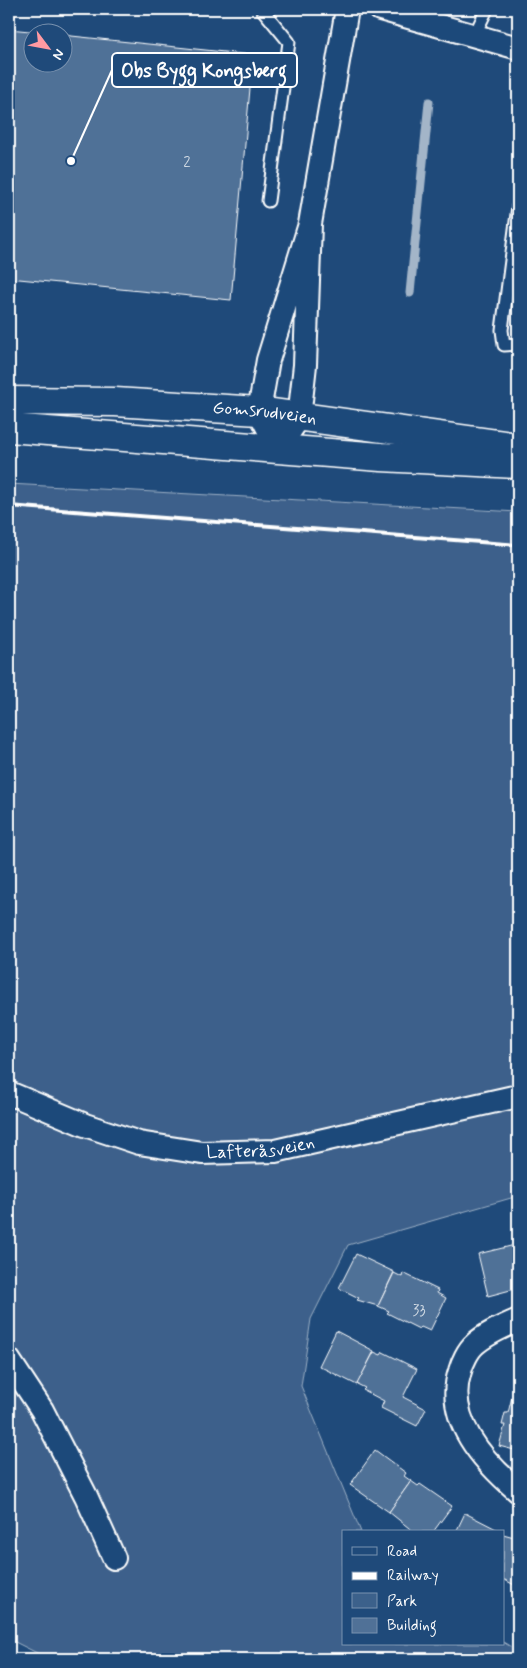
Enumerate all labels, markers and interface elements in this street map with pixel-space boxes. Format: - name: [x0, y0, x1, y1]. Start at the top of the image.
- north arrow: [22, 22, 72, 72]
- text: N: [48, 46, 68, 63]
- callout: Obs Bygg Kongsberg: [112, 53, 297, 87]
- text: Obs Bygg Kongsberg: [121, 59, 287, 87]
- house number: 2: [183, 153, 191, 173]
- street label: Gomsrudveien: [212, 396, 318, 431]
- street label: Lafteråsveien: [206, 1130, 317, 1165]
- house number: 33: [412, 1301, 426, 1321]
- legend: [342, 1530, 504, 1646]
- text: Road: [387, 1542, 417, 1562]
- text: Railway: [387, 1566, 439, 1586]
- text: Park: [387, 1592, 417, 1612]
- text: Building: [387, 1616, 437, 1637]

